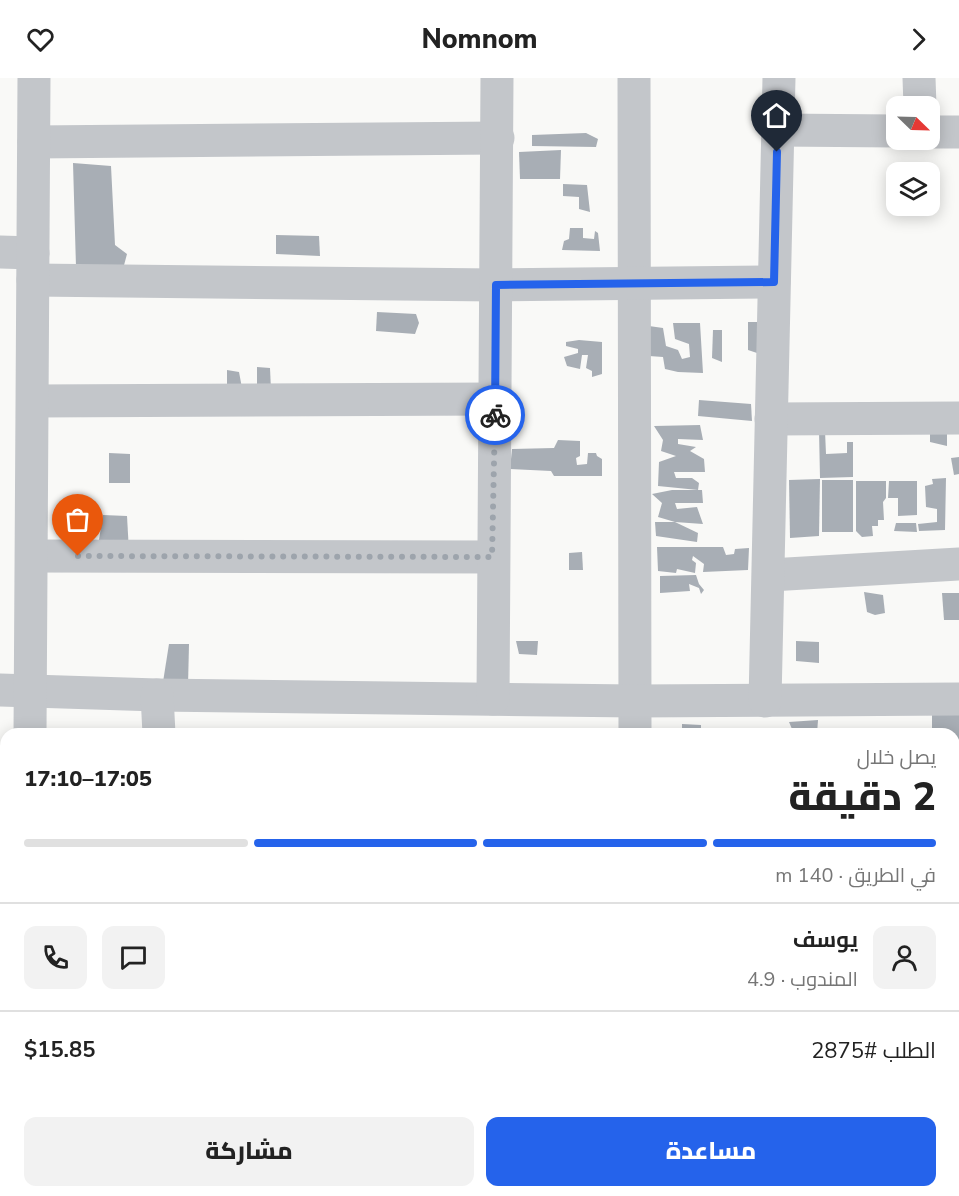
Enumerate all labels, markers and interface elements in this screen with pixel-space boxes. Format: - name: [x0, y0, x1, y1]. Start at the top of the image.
- text: Nomnom: [421, 21, 538, 58]
- icon: heart: [24, 23, 57, 56]
- icon: forward: [902, 23, 935, 56]
- pin: [751, 90, 802, 152]
- north arrow: [886, 96, 940, 150]
- map controls: [886, 96, 940, 216]
- icon: home: [760, 99, 793, 132]
- button: layers: [886, 162, 940, 216]
- courier: [465, 385, 525, 445]
- icon: bike: [479, 399, 512, 432]
- pin: [52, 494, 103, 556]
- icon: bag: [61, 503, 94, 536]
- text: يصل خلال: [857, 744, 936, 771]
- text: 17:05–17:10: [24, 764, 152, 794]
- text: 2 دقيقة: [788, 771, 936, 824]
- text: في الطريق · 140 m: [775, 862, 936, 889]
- text: يوسف: [793, 925, 858, 955]
- button: phone: [24, 926, 87, 989]
- button: chat: [102, 926, 165, 989]
- button: person: [873, 926, 936, 989]
- text: المندوب · 4.9: [747, 966, 858, 993]
- text: $15.85: [24, 1035, 95, 1065]
- text: الطلب #2875: [811, 1036, 936, 1066]
- button: مشاركة: [24, 1117, 474, 1186]
- button: مساعدة: [486, 1117, 936, 1186]

